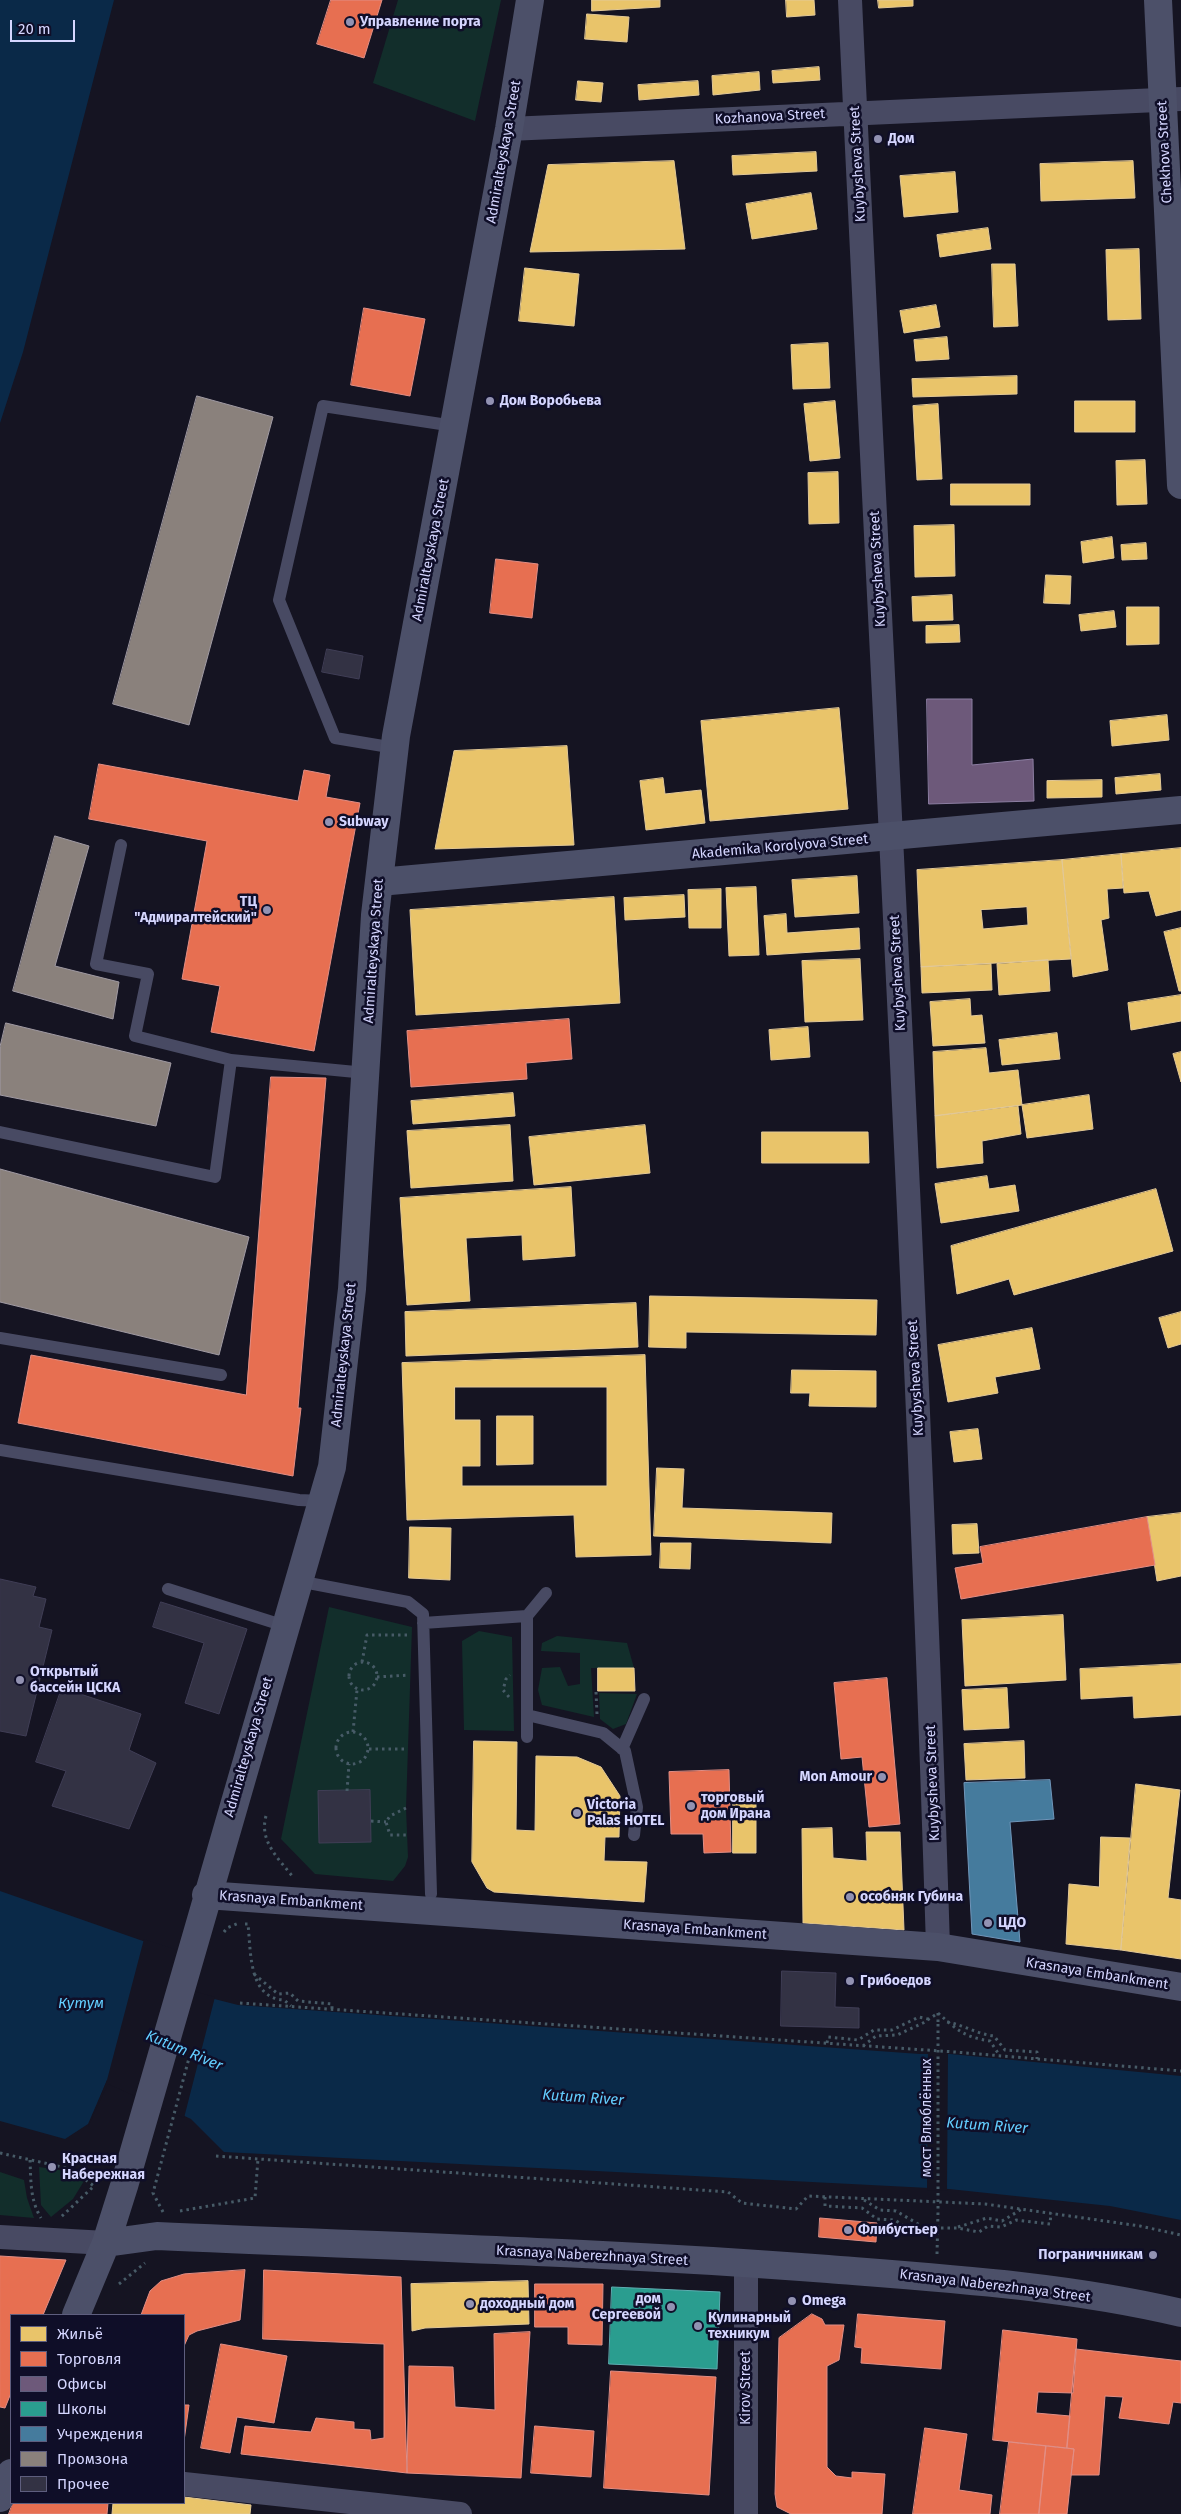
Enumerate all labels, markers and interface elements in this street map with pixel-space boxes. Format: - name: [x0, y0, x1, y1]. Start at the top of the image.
- scale bar: [12, 10, 78, 42]
- place label: Управление порта: [360, 14, 481, 30]
- marker: Управление порта: [344, 16, 356, 28]
- text: 20 m: [18, 20, 51, 38]
- street label: Admiralteyskaya Street: [483, 79, 525, 225]
- street label: Chekhova Street: [1154, 100, 1176, 204]
- street label: Kuybysheva Street: [847, 105, 869, 223]
- street label: Kozhanova Street: [714, 106, 826, 128]
- place label: Дом: [888, 131, 914, 147]
- marker: Дом: [872, 133, 884, 145]
- place label: Дом Воробьева: [500, 393, 601, 409]
- marker: Дом Воробьева: [484, 395, 496, 407]
- street label: Admiralteyskaya Street: [409, 477, 453, 623]
- street label: Kuybysheva Street: [867, 510, 889, 628]
- place label: Subway: [339, 814, 388, 830]
- marker: Subway: [323, 816, 335, 828]
- street label: Akademika Korolyova Street: [691, 831, 869, 863]
- street label: Admiralteyskaya Street: [361, 878, 387, 1024]
- place label: ТЦ "Адмиралтейский": [134, 894, 257, 926]
- marker: ТЦ "Адмиралтейский": [261, 904, 273, 916]
- street label: Kuybysheva Street: [887, 914, 909, 1032]
- street label: Admiralteyskaya Street: [328, 1282, 360, 1428]
- street label: Kuybysheva Street: [905, 1319, 927, 1437]
- place label: Открытый бассейн ЦСКА: [30, 1664, 120, 1696]
- marker: Открытый бассейн ЦСКА: [14, 1674, 26, 1686]
- street label: Admiralteyskaya Street: [221, 1675, 277, 1819]
- street label: Kuybysheva Street: [923, 1724, 943, 1842]
- place label: Mon Amour: [800, 1769, 872, 1785]
- marker: Mon Amour: [876, 1771, 888, 1783]
- place label: торговый дом Ирана: [701, 1790, 771, 1822]
- place label: Victoria Palas HOTEL: [587, 1797, 665, 1830]
- marker: торговый дом Ирана: [685, 1800, 697, 1812]
- marker: Victoria Palas HOTEL: [571, 1807, 583, 1819]
- street label: Krasnaya Embankment: [219, 1888, 363, 1914]
- place label: особняк Губина: [860, 1889, 963, 1905]
- marker: особняк Губина: [844, 1891, 856, 1903]
- place label: ЦДО: [998, 1915, 1026, 1931]
- street label: Krasnaya Embankment: [623, 1917, 767, 1943]
- marker: ЦДО: [982, 1917, 994, 1929]
- street label: Krasnaya Embankment: [1024, 1954, 1170, 1994]
- place label: Грибоедов: [860, 1973, 931, 1989]
- marker: Грибоедов: [844, 1975, 856, 1987]
- water label: Кутум: [58, 1995, 104, 2013]
- water label: Kutum River: [143, 2027, 225, 2075]
- street label: мост Влюблённых: [919, 2058, 935, 2178]
- water label: Kutum River: [542, 2086, 624, 2110]
- water label: Kutum River: [946, 2114, 1028, 2138]
- place label: Красная Набережная: [62, 2151, 145, 2184]
- marker: Красная Набережная: [46, 2161, 58, 2173]
- place label: Флибустьер: [858, 2222, 938, 2238]
- marker: Флибустьер: [842, 2224, 854, 2236]
- street label: Krasnaya Naberezhnaya Street: [496, 2243, 688, 2269]
- place label: Пограничникам: [1038, 2247, 1143, 2263]
- marker: Пограничникам: [1147, 2249, 1159, 2261]
- street label: Krasnaya Naberezhnaya Street: [899, 2266, 1091, 2306]
- place label: дом Сергеевой: [592, 2291, 661, 2324]
- place label: Omega: [802, 2293, 846, 2309]
- marker: Omega: [786, 2295, 798, 2307]
- place label: доходный дом: [480, 2296, 574, 2312]
- marker: доходный дом: [464, 2298, 476, 2310]
- marker: дом Сергеевой: [665, 2301, 677, 2313]
- place label: Кулинарный техникум: [708, 2310, 791, 2342]
- legend: [10, 2314, 185, 2504]
- marker: Кулинарный техникум: [692, 2320, 704, 2332]
- text: Жильё: [57, 2325, 103, 2343]
- text: Торговля: [57, 2350, 122, 2368]
- street label: Kirov Street: [738, 2351, 754, 2425]
- text: Офисы: [57, 2375, 107, 2393]
- text: Школы: [57, 2400, 107, 2418]
- text: Учреждения: [57, 2425, 143, 2443]
- text: Промзона: [57, 2450, 128, 2468]
- text: Прочее: [57, 2475, 109, 2493]

